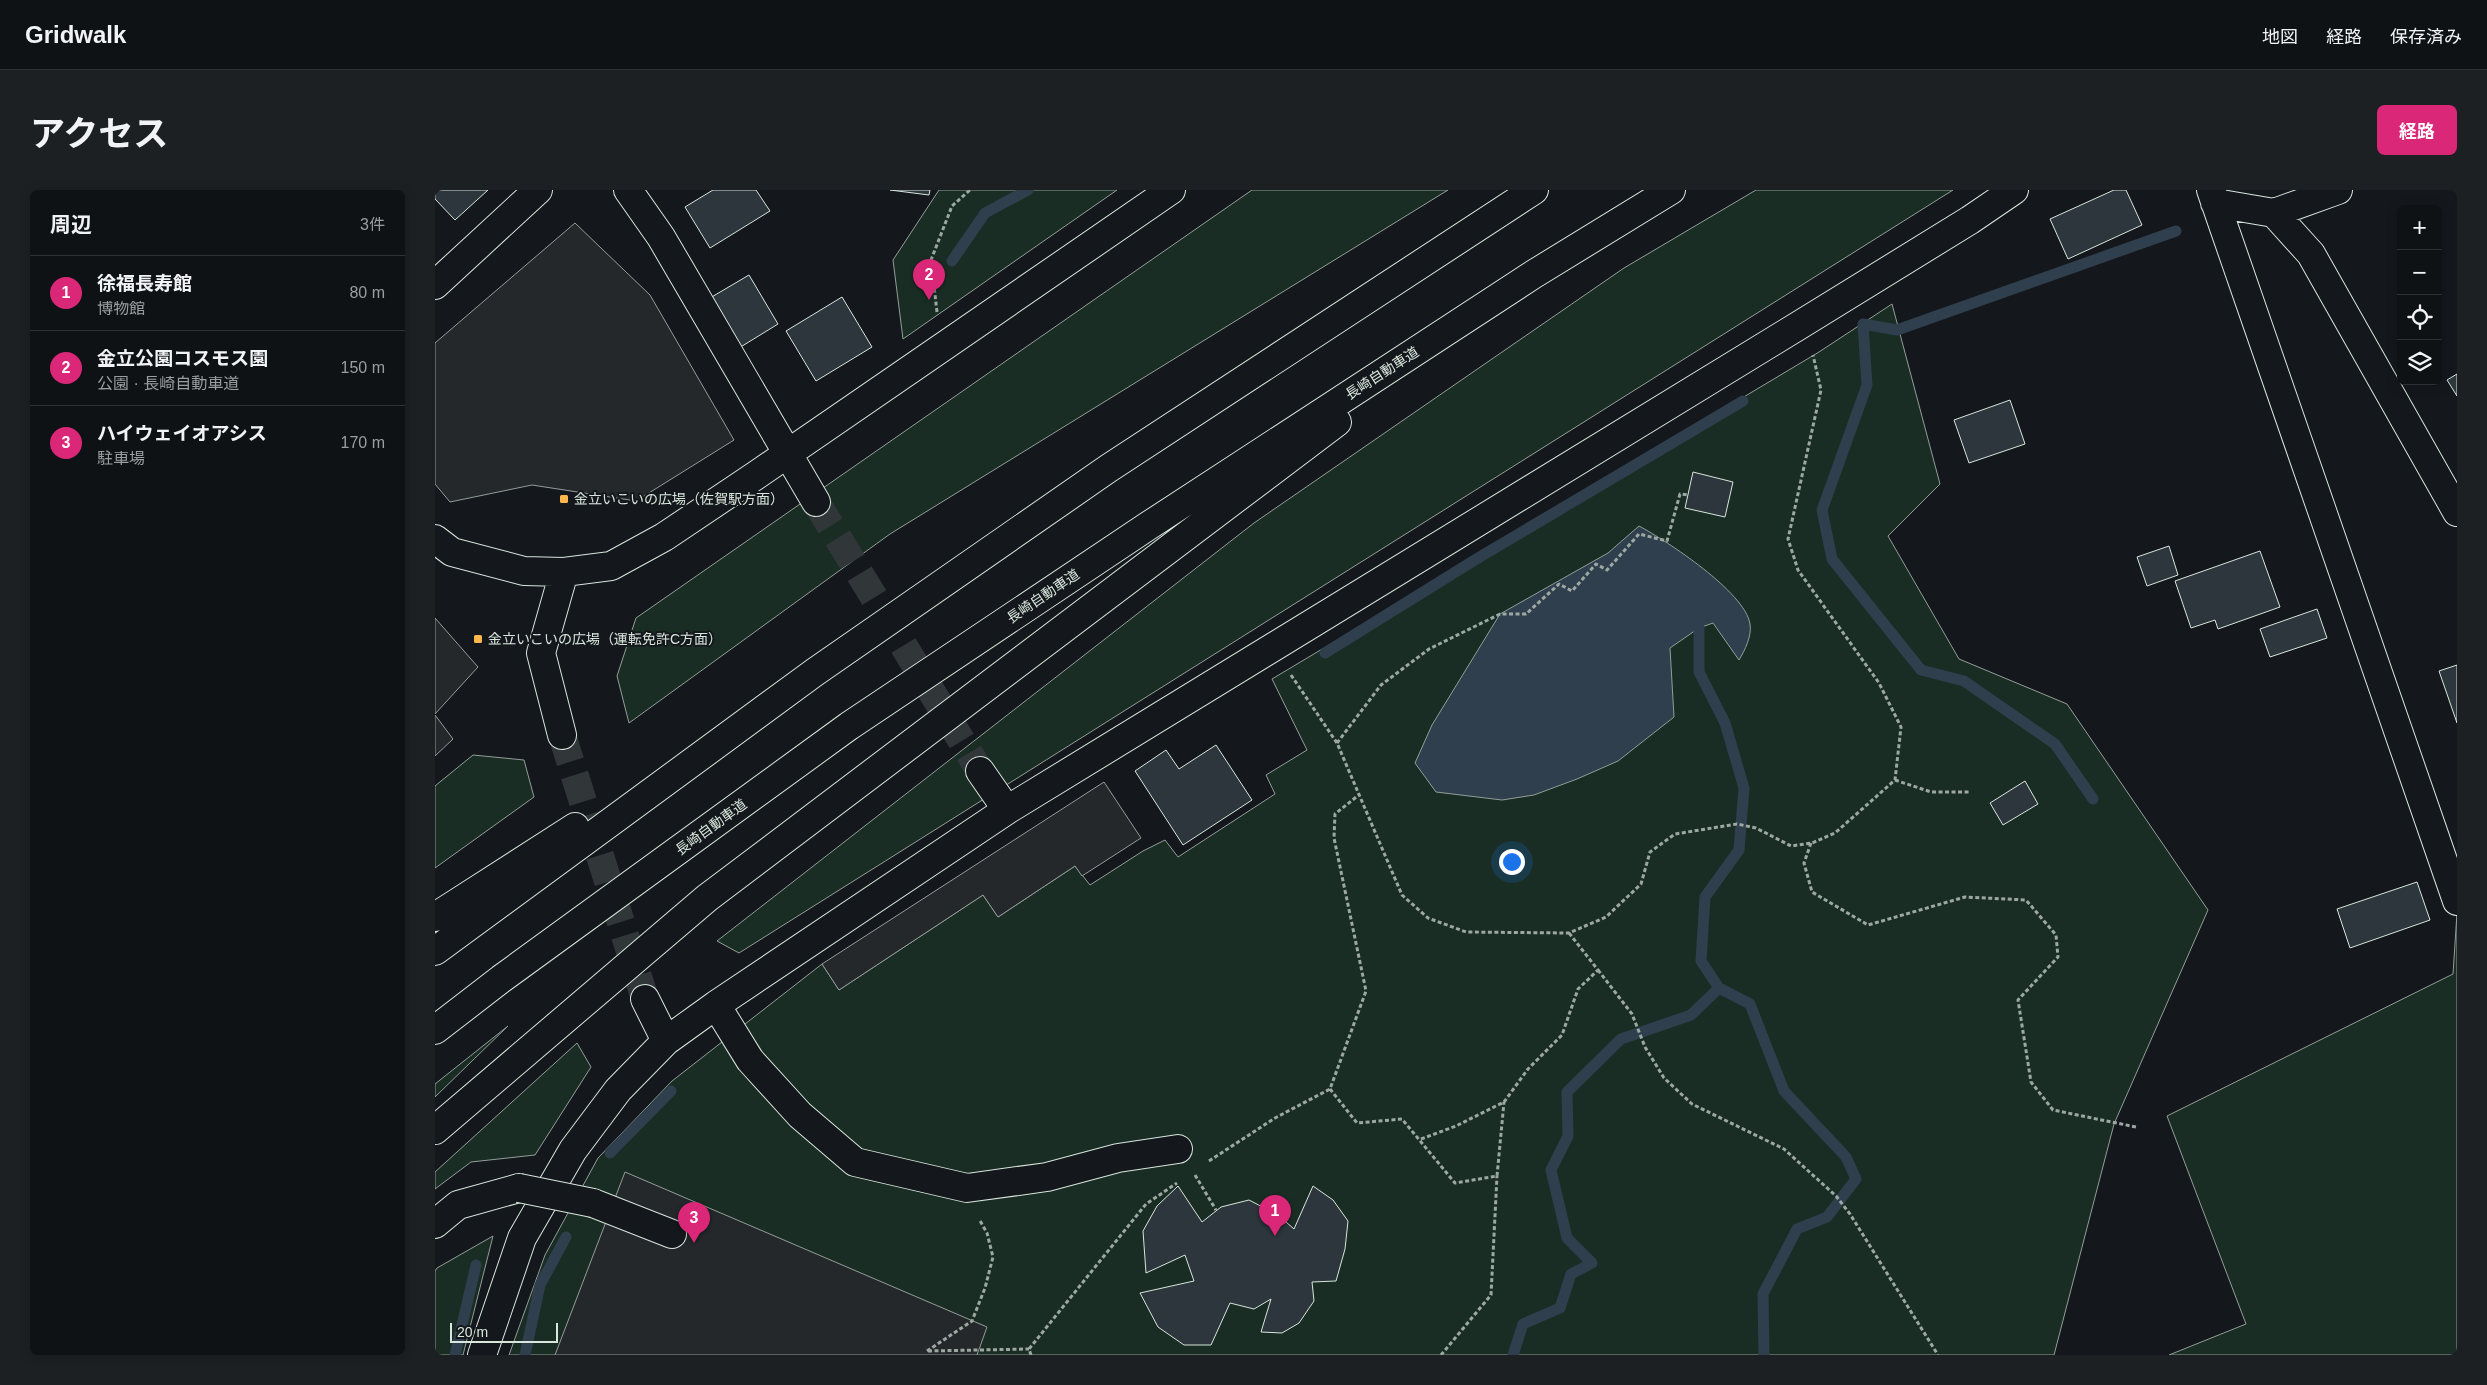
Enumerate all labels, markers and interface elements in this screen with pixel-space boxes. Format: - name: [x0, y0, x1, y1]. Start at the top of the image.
- text: Gridwalk: [25, 21, 126, 48]
- text: 地図: [2262, 27, 2298, 47]
- text: 経路: [2326, 27, 2362, 47]
- text: 保存済み: [2390, 27, 2462, 47]
- button: 経路: [2377, 105, 2457, 155]
- text: アクセス: [30, 114, 168, 153]
- map controls: [2397, 205, 2442, 385]
- button: +: [2397, 205, 2442, 250]
- text: 周辺: [50, 213, 92, 236]
- text: 3件: [360, 216, 385, 233]
- button: −: [2397, 250, 2442, 295]
- pin: 2: [913, 259, 945, 300]
- text: 徐福長寿館: [97, 273, 192, 294]
- text: 1: [62, 284, 70, 301]
- text: 80 m: [349, 284, 385, 301]
- button: locate: [2397, 295, 2442, 340]
- text: 博物館: [97, 300, 145, 317]
- button: layers: [2397, 340, 2442, 385]
- street label: 長崎自動車道: [1342, 343, 1422, 403]
- text: 金立公園コスモス園: [97, 348, 268, 369]
- text: 2: [62, 359, 70, 376]
- text: 150 m: [341, 359, 385, 376]
- text: 公園 · 長崎自動車道: [97, 375, 239, 392]
- text: ハイウェイオアシス: [97, 423, 267, 444]
- text: 3: [62, 434, 70, 451]
- text: 170 m: [341, 434, 385, 451]
- text: 駐車場: [97, 450, 145, 467]
- place label: 金立いこいの広場（佐賀駅方面）: [574, 491, 784, 507]
- marker: 金立いこいの広場（佐賀駅方面）: [558, 493, 570, 505]
- street label: 長崎自動車道: [1004, 566, 1082, 626]
- place label: 金立いこいの広場（運転免許C方面）: [488, 631, 722, 647]
- marker: 金立いこいの広場（運転免許C方面）: [472, 633, 484, 645]
- street label: 長崎自動車道: [672, 796, 750, 858]
- your location: [1499, 849, 1525, 875]
- pin: 1: [1259, 1195, 1291, 1236]
- pin: 3: [678, 1202, 710, 1243]
- scale bar: [450, 1320, 557, 1343]
- text: 20 m: [457, 1324, 488, 1340]

